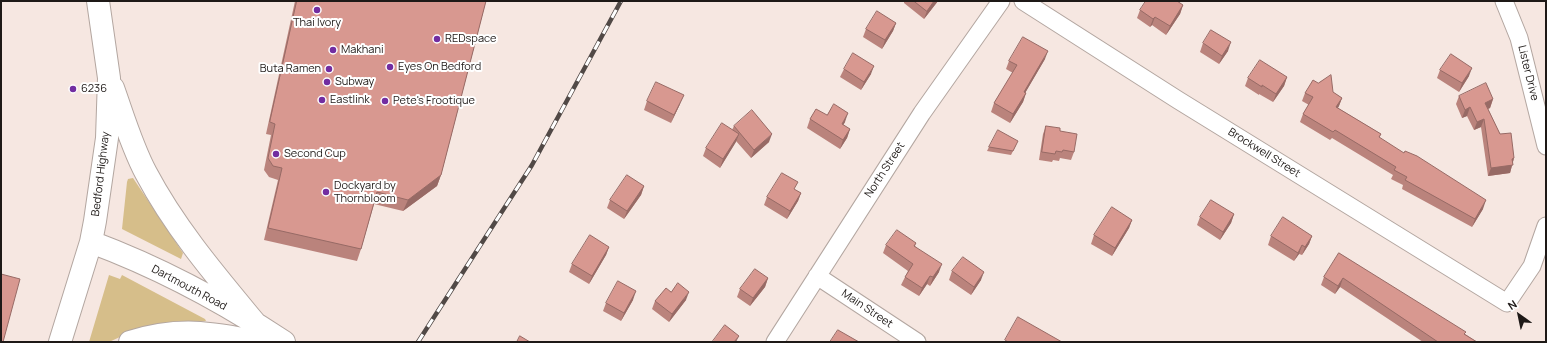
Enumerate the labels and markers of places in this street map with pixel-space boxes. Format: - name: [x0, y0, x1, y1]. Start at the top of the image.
- marker: Thai Ivory: [312, 5, 322, 15]
- place label: Thai Ivory: [293, 16, 341, 30]
- place label: REDspace: [445, 32, 496, 46]
- marker: REDspace: [432, 34, 442, 44]
- place label: Makhani: [341, 43, 384, 57]
- marker: Makhani: [328, 45, 338, 55]
- place label: Eyes On Bedford: [398, 60, 481, 74]
- place label: Buta Ramen: [260, 62, 321, 76]
- marker: Eyes On Bedford: [385, 62, 395, 72]
- marker: Buta Ramen: [324, 64, 334, 74]
- place label: Subway: [335, 75, 374, 89]
- marker: Subway: [322, 77, 332, 87]
- place label: 6236: [81, 82, 107, 96]
- marker: 6236: [68, 84, 78, 94]
- place label: Eastlink: [330, 93, 370, 107]
- place label: Pete's Frootique: [393, 94, 475, 108]
- marker: Eastlink: [317, 95, 327, 105]
- marker: Pete's Frootique: [380, 96, 390, 106]
- place label: Second Cup: [284, 147, 346, 161]
- marker: Second Cup: [271, 149, 281, 159]
- place label: Dockyard by Thornbloom: [334, 179, 396, 205]
- marker: Dockyard by Thornbloom: [321, 187, 331, 197]

